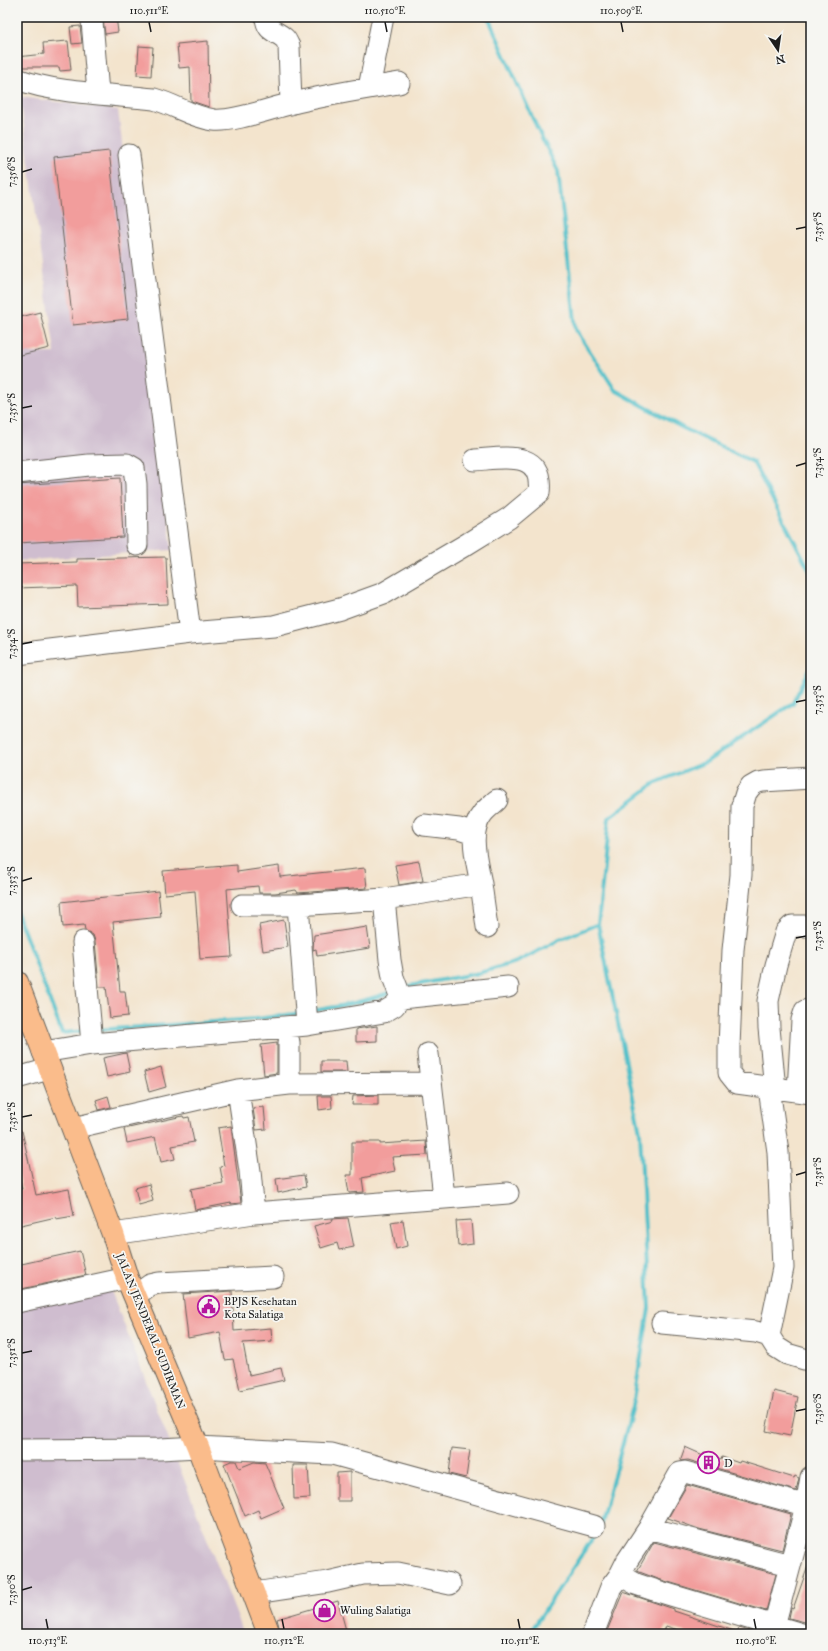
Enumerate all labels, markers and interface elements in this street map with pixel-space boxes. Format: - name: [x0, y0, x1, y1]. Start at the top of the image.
- text: 110.511°E: [130, 5, 168, 17]
- text: 110.510°E: [365, 5, 405, 17]
- text: 110.509°E: [600, 5, 642, 17]
- north arrow: [758, 30, 798, 70]
- text: N: [773, 52, 786, 67]
- text: 7.356°S: [6, 157, 18, 187]
- text: 7.355°S: [812, 212, 824, 242]
- text: 7.355°S: [6, 393, 18, 423]
- text: 7.354°S: [812, 447, 824, 478]
- text: 7.354°S: [6, 628, 18, 659]
- text: 7.353°S: [812, 685, 824, 715]
- text: 7.353°S: [6, 866, 18, 896]
- text: 7.352°S: [812, 921, 824, 951]
- text: 7.352°S: [6, 1102, 18, 1132]
- text: 7.351°S: [812, 1157, 824, 1187]
- street label: JALAN JENDERAL SUDIRMAN: [112, 1250, 188, 1411]
- public building icon: BPJS Kesehatan Kota Salatiga: [196, 1294, 222, 1320]
- place label: BPJS Kesehatan Kota Salatiga: [224, 1295, 297, 1321]
- text: 7.351°S: [6, 1338, 18, 1368]
- text: 7.350°S: [812, 1393, 824, 1425]
- building icon: D: [695, 1450, 721, 1476]
- place label: D: [724, 1457, 733, 1470]
- text: 7.350°S: [6, 1574, 18, 1606]
- shop icon: Wuling Salatiga: [311, 1597, 337, 1623]
- place label: Wuling Salatiga: [340, 1604, 411, 1617]
- text: 110.513°E: [29, 1635, 68, 1647]
- text: 110.512°E: [264, 1635, 304, 1647]
- text: 110.511°E: [501, 1635, 539, 1647]
- text: 110.510°E: [736, 1635, 776, 1647]

